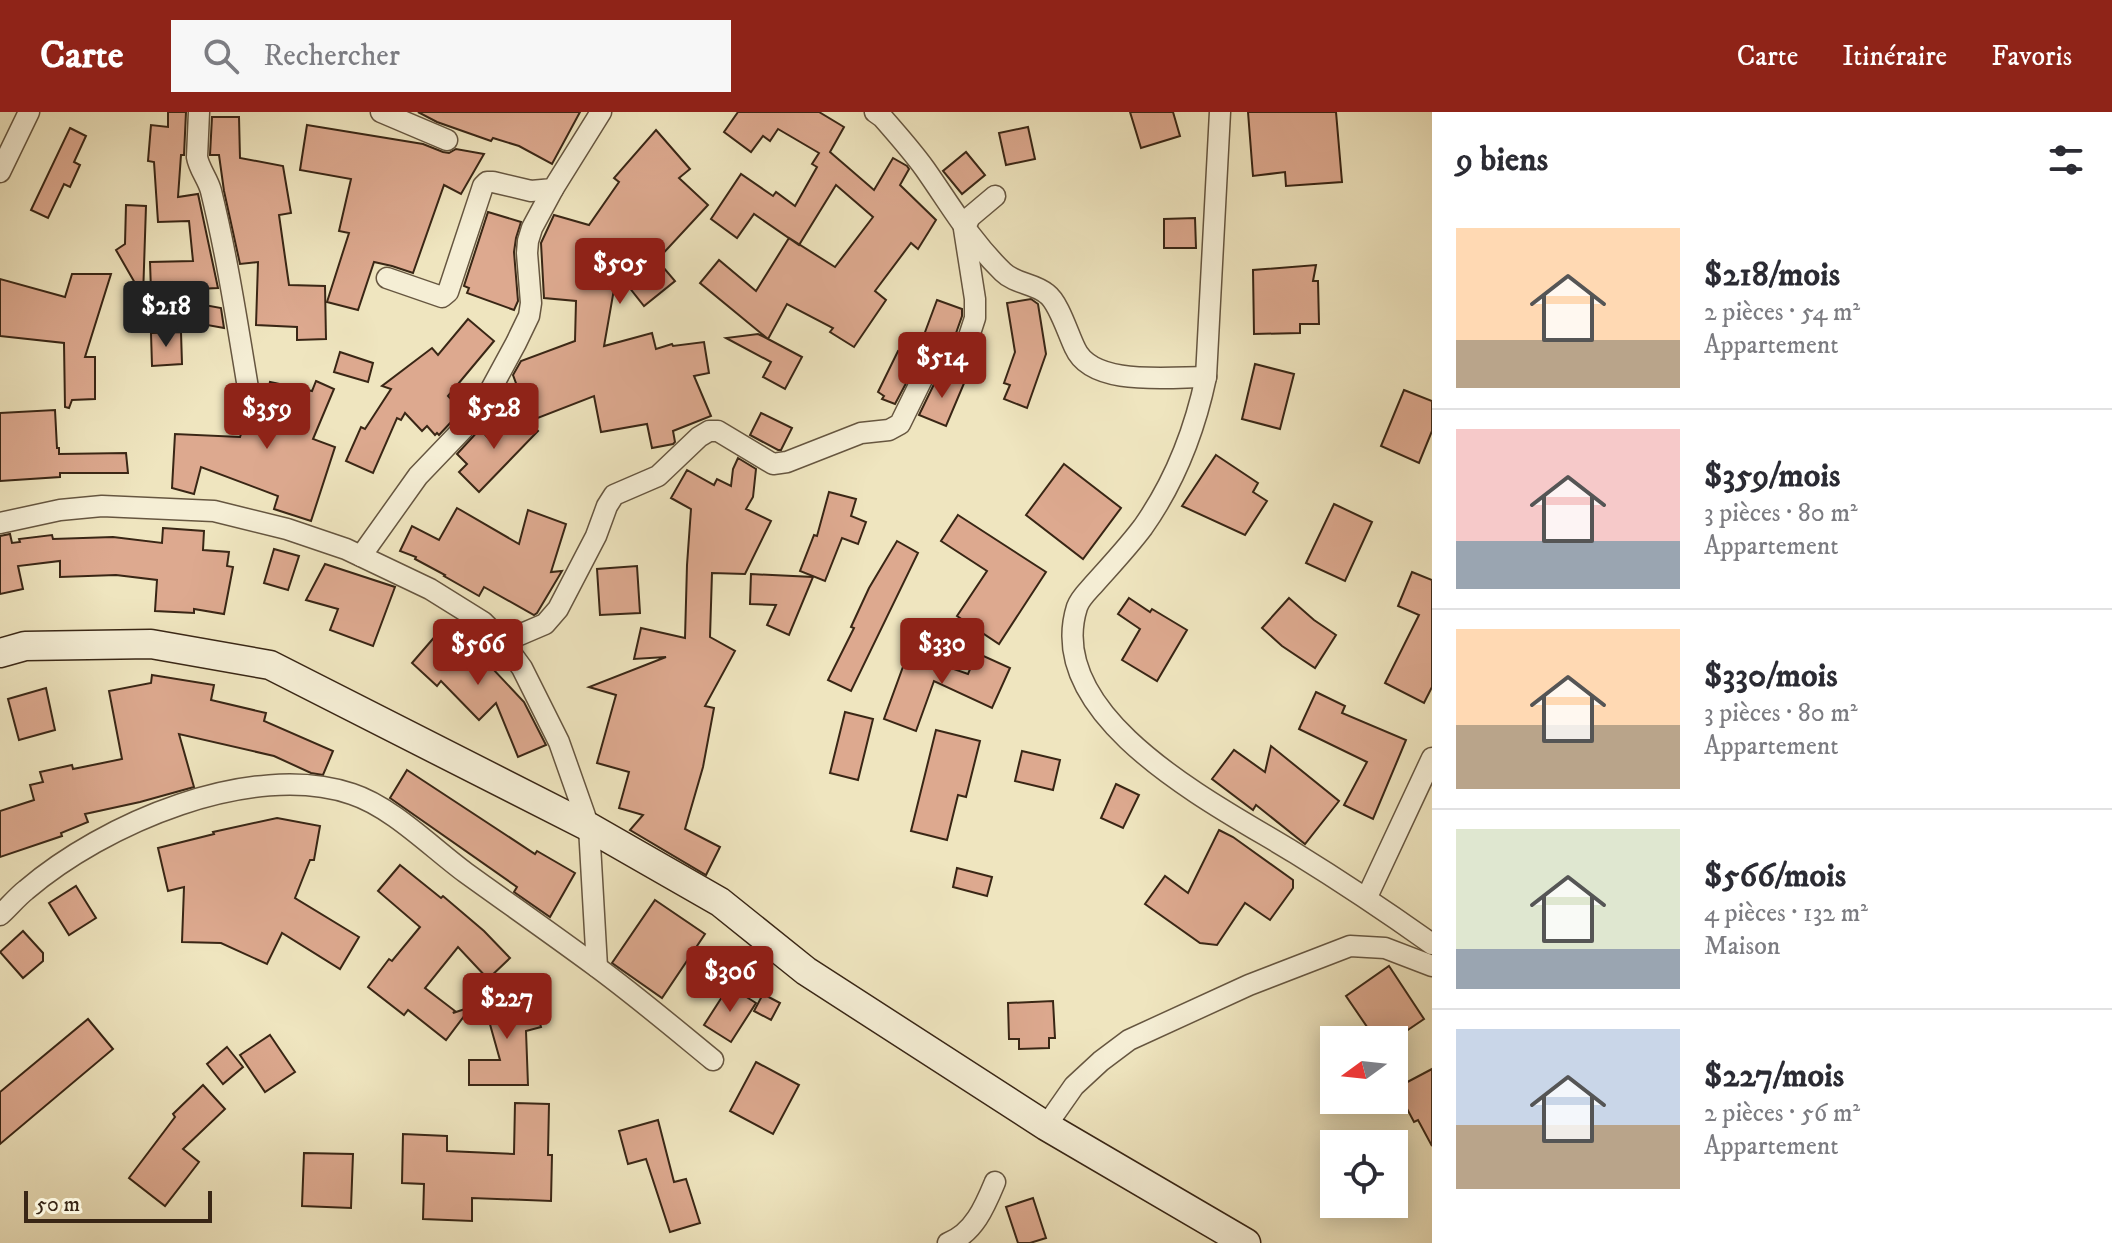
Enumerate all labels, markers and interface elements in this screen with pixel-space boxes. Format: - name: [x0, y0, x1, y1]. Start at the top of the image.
- search box: [171, 20, 731, 92]
- text: Carte: [40, 32, 123, 80]
- icon: search: [199, 34, 243, 78]
- text: Rechercher: [263, 38, 400, 75]
- text: Carte: [1737, 39, 1798, 74]
- text: Itinéraire: [1842, 39, 1947, 74]
- text: Favoris: [1991, 39, 2072, 74]
- icon: filters: [2044, 138, 2088, 182]
- text: 9 biens: [1456, 139, 1548, 181]
- pin: $505: [573, 238, 667, 306]
- text: $505: [593, 247, 647, 280]
- text: $218/mois: [1704, 254, 1840, 296]
- icon: home: [1520, 260, 1616, 356]
- pin: $218: [119, 281, 213, 349]
- text: $218: [141, 290, 191, 323]
- text: 2 pièces · 54 m²: [1704, 296, 1860, 329]
- text: Appartement: [1704, 329, 1838, 362]
- pin: $514: [895, 332, 989, 400]
- text: $514: [916, 341, 968, 374]
- pin: $359: [220, 383, 314, 451]
- pin: $528: [447, 383, 541, 451]
- text: $359: [242, 392, 292, 425]
- text: $528: [468, 392, 520, 425]
- text: $359/mois: [1704, 455, 1840, 497]
- icon: home: [1520, 461, 1616, 557]
- text: 3 pièces · 80 m²: [1704, 497, 1858, 530]
- text: Appartement: [1704, 530, 1838, 563]
- pin: $330: [895, 618, 989, 686]
- pin: $566: [431, 619, 525, 687]
- text: $330: [918, 627, 966, 660]
- text: $566: [451, 628, 505, 661]
- text: $330/mois: [1704, 655, 1838, 697]
- icon: home: [1520, 661, 1616, 757]
- text: 3 pièces · 80 m²: [1704, 697, 1858, 730]
- text: Appartement: [1704, 730, 1838, 763]
- text: $566/mois: [1704, 855, 1846, 897]
- icon: home: [1520, 861, 1616, 957]
- text: 4 pièces · 132 m²: [1704, 897, 1868, 930]
- text: Maison: [1704, 930, 1780, 963]
- pin: $306: [683, 946, 777, 1014]
- text: $306: [704, 955, 756, 988]
- pin: $227: [460, 973, 554, 1041]
- text: $227: [481, 982, 533, 1015]
- north arrow: [1320, 1026, 1408, 1114]
- map controls: [1320, 1026, 1408, 1218]
- text: $227/mois: [1704, 1055, 1844, 1097]
- icon: home: [1520, 1061, 1616, 1157]
- text: 2 pièces · 56 m²: [1704, 1097, 1860, 1130]
- button: locate: [1320, 1130, 1408, 1218]
- text: Appartement: [1704, 1130, 1838, 1163]
- scale bar: [24, 1187, 212, 1223]
- text: 50 m: [36, 1191, 80, 1218]

